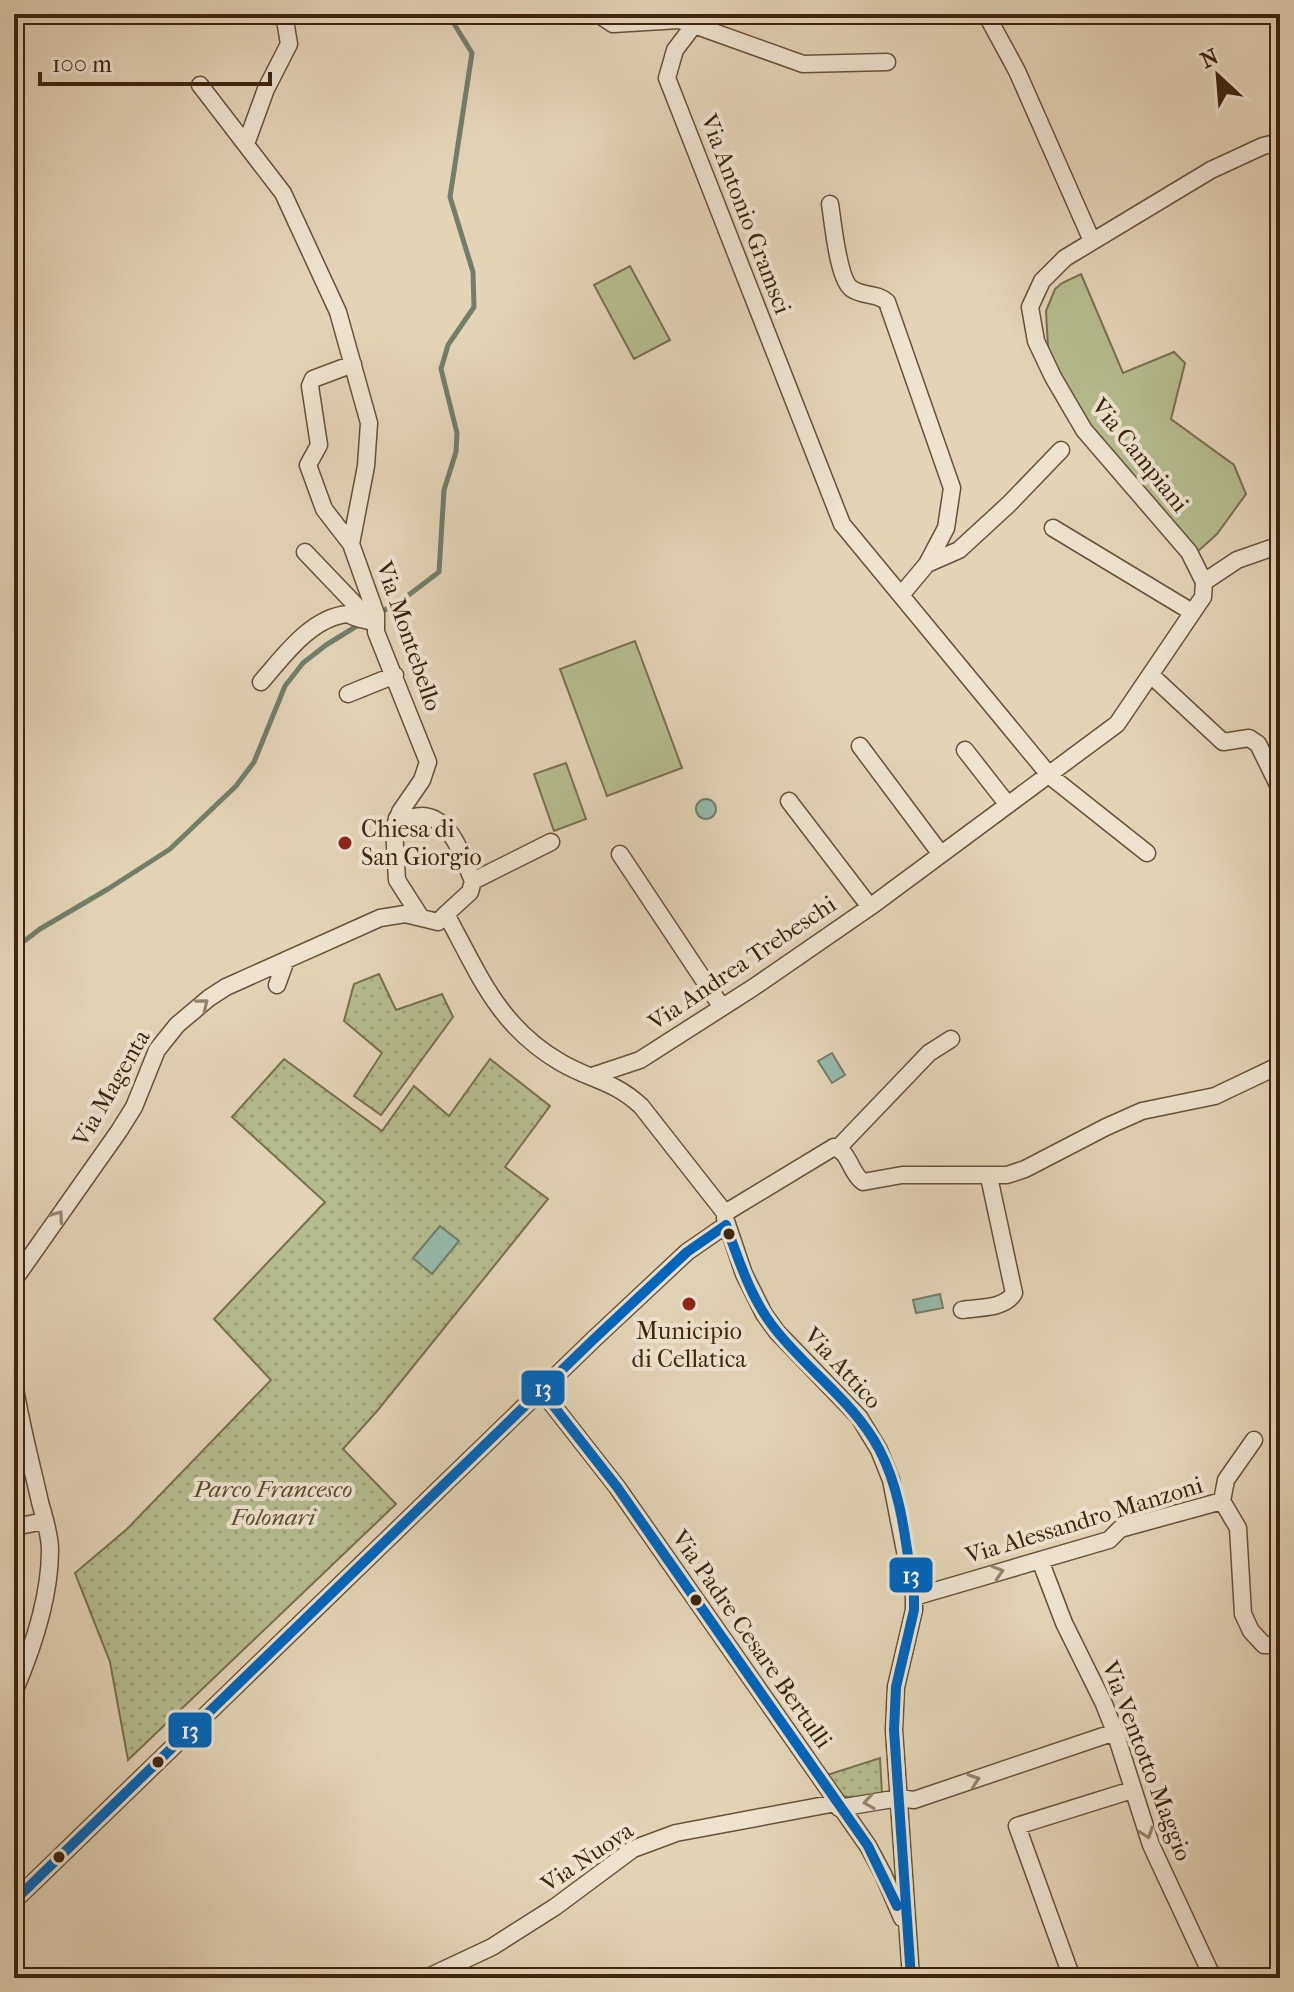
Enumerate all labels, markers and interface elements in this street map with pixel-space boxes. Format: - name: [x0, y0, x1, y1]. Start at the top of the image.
- scale bar: [40, 36, 270, 86]
- north arrow: [1178, 36, 1258, 116]
- text: N: [1196, 43, 1223, 74]
- text: 100 m: [52, 50, 112, 78]
- street label: Via Antonio Gramsci: [695, 109, 797, 318]
- street label: Via Campiani: [1085, 392, 1194, 518]
- street label: Via Montebello: [370, 557, 448, 714]
- place label: Chiesa di San Giorgio: [361, 815, 482, 871]
- marker: Chiesa di San Giorgio: [336, 834, 354, 852]
- street label: Via Andrea Trebeschi: [642, 890, 841, 1037]
- one-way arrow: [194, 999, 209, 1013]
- street label: Via Magenta: [66, 1024, 156, 1152]
- one-way arrow: [48, 1210, 63, 1225]
- unlabelled marker: [721, 1226, 737, 1242]
- marker: Municipio di Cellatica: [680, 1295, 698, 1313]
- place label: Municipio di Cellatica: [632, 1317, 747, 1373]
- street label: Via Attico: [798, 1321, 888, 1415]
- line badge: 13: [520, 1369, 566, 1407]
- text: 13: [535, 1376, 551, 1402]
- street label: Via Alessandro Manzoni: [961, 1471, 1206, 1570]
- park label: Parco Francesco Folonari: [193, 1475, 352, 1531]
- street label: Via Padre Cesare Bertulli: [665, 1524, 838, 1753]
- line badge: 13: [888, 1556, 934, 1594]
- text: 13: [903, 1563, 919, 1589]
- one-way arrow: [991, 1565, 1005, 1581]
- unlabelled marker: [688, 1592, 704, 1608]
- street label: Via Ventotto Maggio: [1096, 1656, 1198, 1865]
- line badge: 13: [167, 1711, 213, 1749]
- text: 13: [182, 1718, 198, 1744]
- unlabelled marker: [150, 1754, 166, 1770]
- one-way arrow: [966, 1773, 980, 1789]
- one-way arrow: [862, 1793, 876, 1810]
- street label: Via Nuova: [535, 1816, 639, 1898]
- one-way arrow: [1138, 1826, 1154, 1840]
- unlabelled marker: [51, 1849, 67, 1865]

